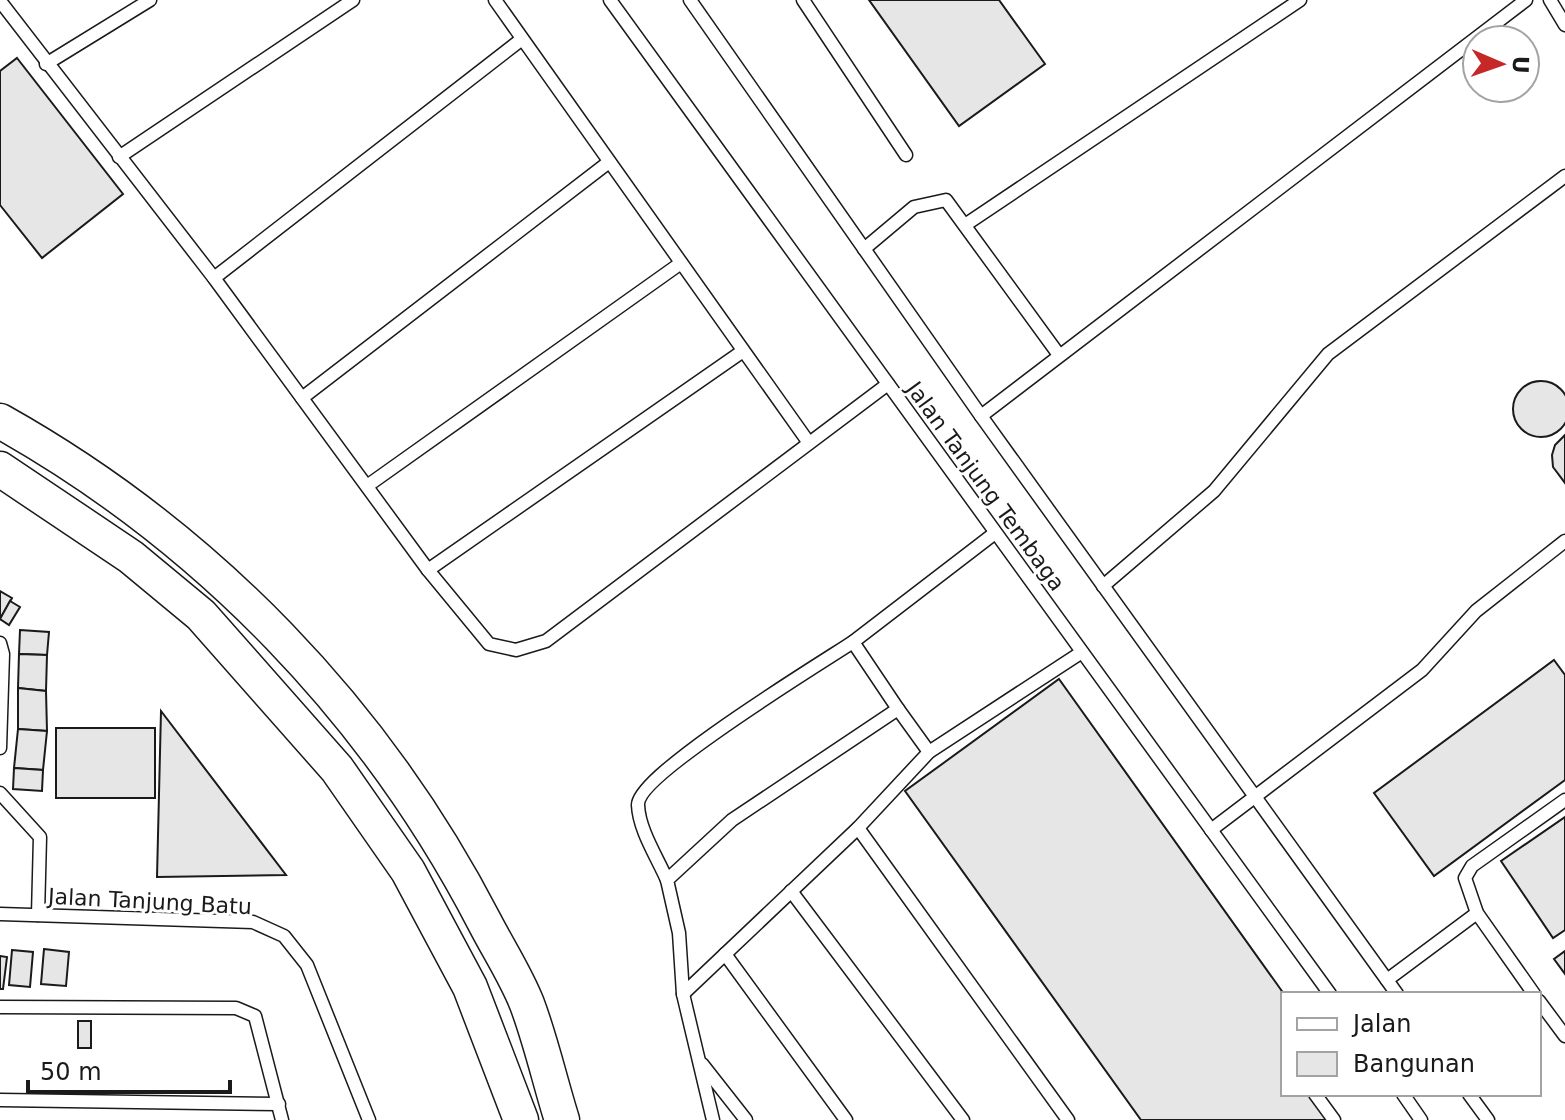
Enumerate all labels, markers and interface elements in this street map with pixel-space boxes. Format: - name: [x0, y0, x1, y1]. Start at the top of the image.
- north arrow: [1461, 24, 1541, 104]
- text: U: [1508, 55, 1533, 74]
- street label: Jalan Tanjung Tembaga: [900, 375, 1070, 596]
- street label: Jalan Tanjung Batu: [46, 884, 252, 919]
- legend: [1281, 992, 1541, 1096]
- text: Jalan: [1351, 1010, 1411, 1038]
- scale bar: [28, 1044, 230, 1094]
- text: Bangunan: [1353, 1050, 1475, 1078]
- text: 50 m: [40, 1058, 102, 1086]

